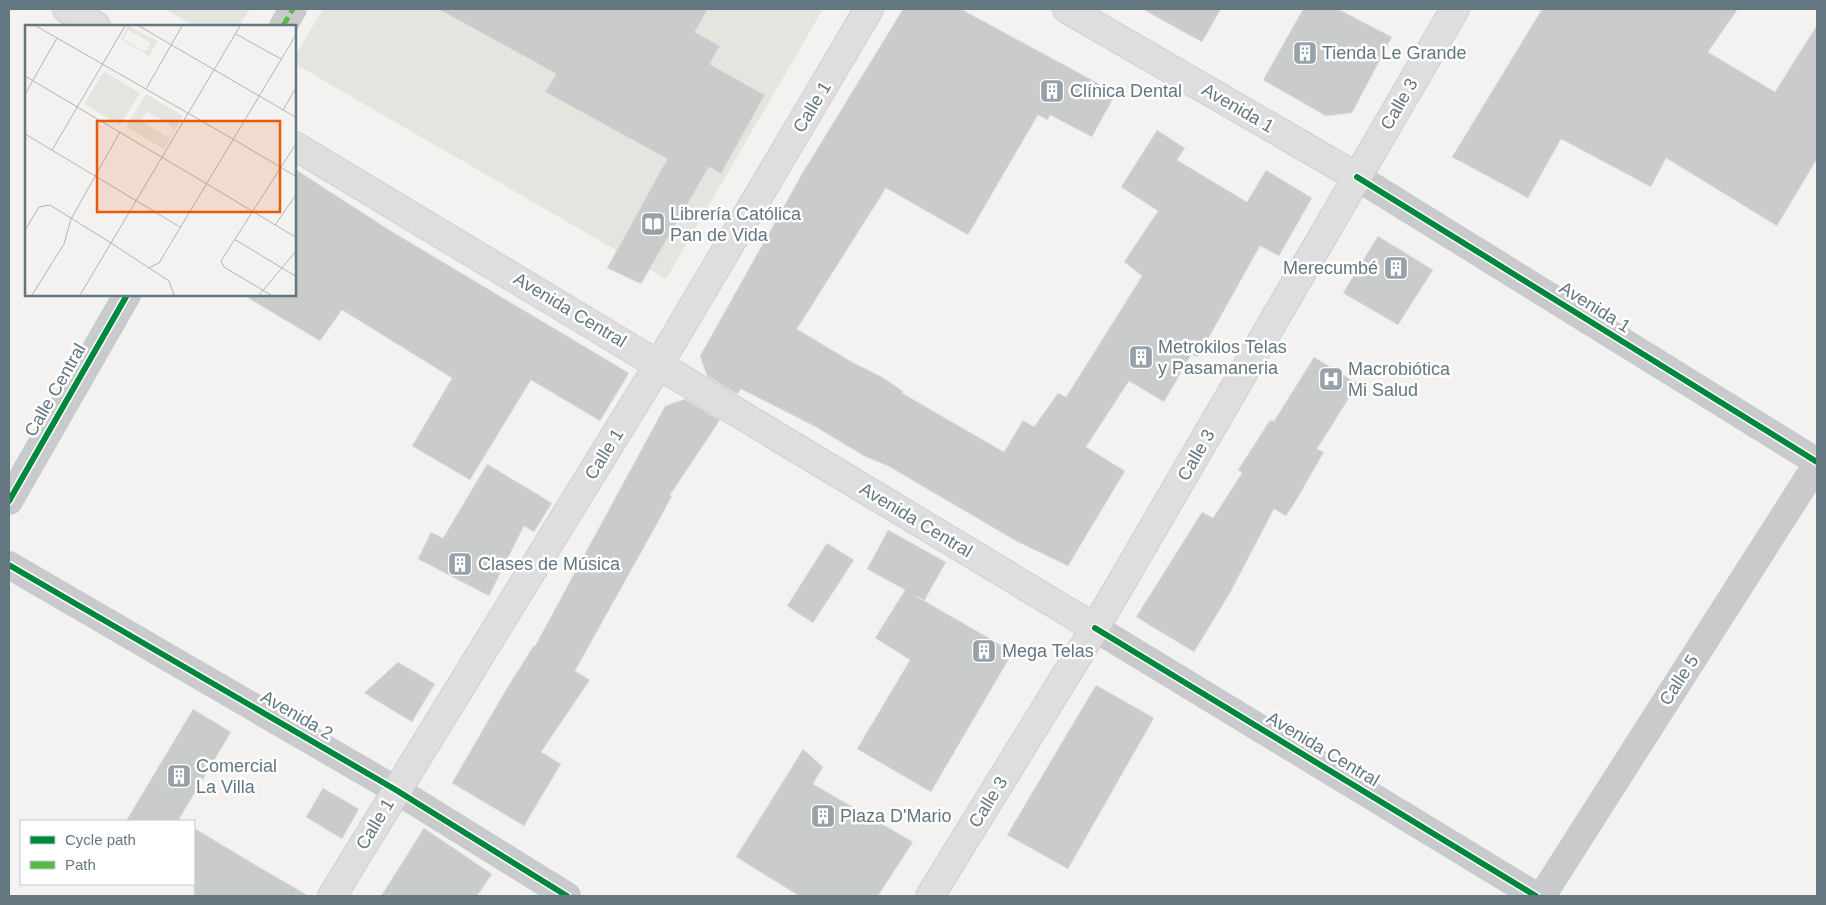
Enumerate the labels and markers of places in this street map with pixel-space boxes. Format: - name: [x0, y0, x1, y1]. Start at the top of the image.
- building icon: Tienda Le Grande: [1292, 40, 1318, 66]
- place label: Tienda Le Grande: [1322, 43, 1466, 63]
- building icon: Clínica Dental: [1039, 78, 1065, 104]
- place label: Clínica Dental: [1070, 81, 1182, 101]
- place label: Librería Católica Pan de Vida: [670, 204, 802, 245]
- library icon: Librería Católica Pan de Vida: [640, 211, 666, 237]
- building icon: Merecumbé: [1383, 255, 1409, 281]
- place label: Merecumbé: [1283, 258, 1378, 278]
- place label: Metrokilos Telas y Pasamaneria: [1158, 337, 1287, 378]
- building icon: Metrokilos Telas y Pasamaneria: [1128, 344, 1154, 370]
- place label: Macrobiótica Mi Salud: [1348, 359, 1451, 400]
- hospital icon: Macrobiótica Mi Salud: [1318, 366, 1344, 392]
- building icon: Clases de Música: [447, 551, 473, 577]
- place label: Clases de Música: [478, 554, 621, 574]
- building icon: Mega Telas: [971, 638, 997, 664]
- place label: Mega Telas: [1002, 641, 1094, 661]
- place label: Comercial La Villa: [196, 756, 277, 797]
- building icon: Comercial La Villa: [166, 763, 192, 789]
- building icon: Plaza D'Mario: [810, 803, 836, 829]
- place label: Plaza D'Mario: [840, 806, 951, 826]

